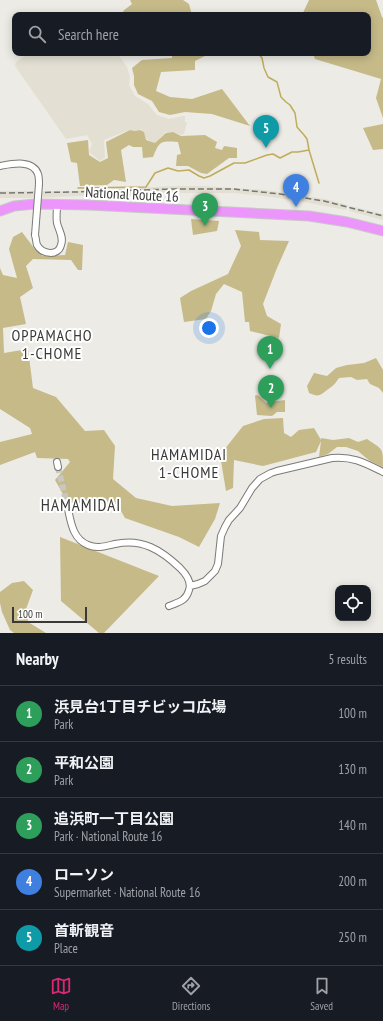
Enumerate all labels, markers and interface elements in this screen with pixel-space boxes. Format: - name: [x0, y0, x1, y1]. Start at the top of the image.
- search box: [12, 12, 371, 56]
- icon: search: [26, 23, 48, 45]
- text: Search here: [58, 25, 119, 44]
- pin: 5: [253, 115, 279, 148]
- pin: 4: [283, 174, 309, 207]
- street label: National Route 16: [85, 182, 180, 206]
- pin: 3: [192, 193, 218, 226]
- your location: [199, 318, 219, 338]
- district label: OPPAMACHO 1-CHOME: [11, 325, 93, 363]
- pin: 1: [257, 336, 283, 369]
- pin: 2: [258, 375, 284, 408]
- district label: HAMAMIDAI 1-CHOME: [151, 444, 227, 482]
- district label: HAMAMIDAI: [41, 494, 121, 516]
- map controls: [335, 585, 371, 621]
- button: locate: [335, 585, 371, 621]
- scale bar: [12, 605, 87, 624]
- text: 100 m: [18, 607, 42, 621]
- text: Nearby: [16, 648, 59, 670]
- text: 5 results: [328, 651, 367, 668]
- text: 浜見台1丁目チビッコ広場: [54, 697, 226, 716]
- text: 1: [26, 705, 32, 722]
- text: 100 m: [338, 705, 367, 722]
- text: Park: [54, 716, 73, 733]
- text: 平和公園: [54, 753, 114, 772]
- text: 2: [26, 761, 32, 778]
- text: 130 m: [338, 761, 367, 778]
- text: Park: [54, 772, 73, 789]
- text: 追浜町一丁目公園: [54, 809, 174, 828]
- text: 3: [26, 817, 32, 834]
- text: 140 m: [338, 817, 367, 834]
- text: Park · National Route 16: [54, 828, 162, 845]
- text: ローソン: [54, 865, 114, 884]
- text: 4: [26, 873, 32, 890]
- text: 200 m: [338, 873, 367, 890]
- text: Supermarket · National Route 16: [54, 884, 200, 901]
- text: 首斬観音: [54, 921, 114, 940]
- text: 5: [26, 929, 32, 946]
- text: 250 m: [338, 929, 367, 946]
- text: Place: [54, 940, 78, 957]
- tab: Map: [50, 975, 72, 1013]
- tab: Directions: [172, 975, 210, 1013]
- tab: Saved: [310, 975, 333, 1013]

